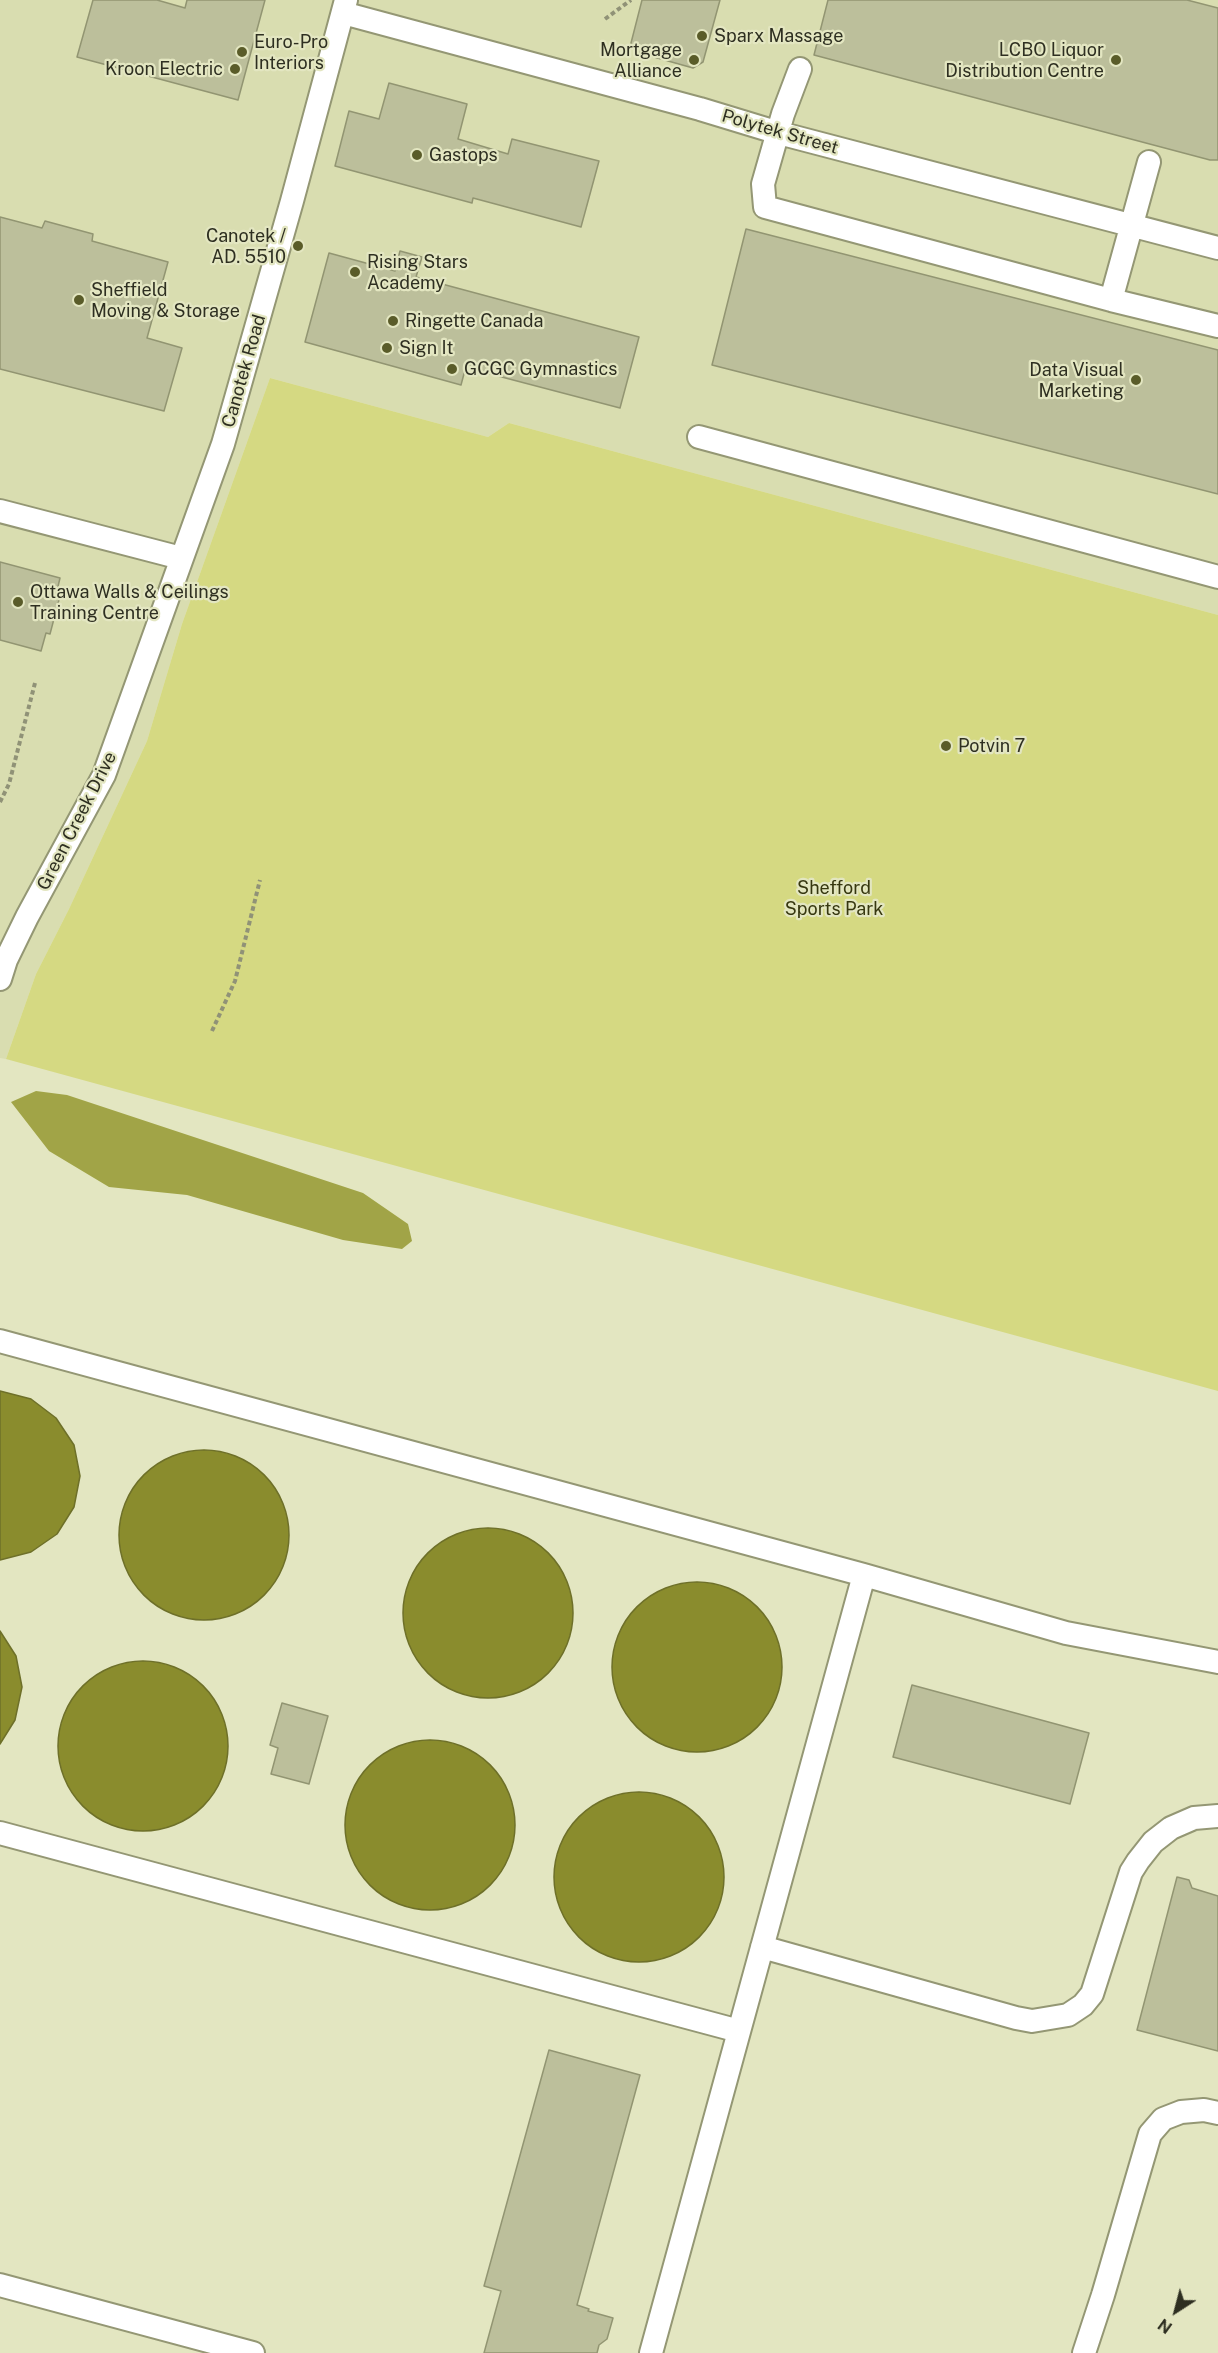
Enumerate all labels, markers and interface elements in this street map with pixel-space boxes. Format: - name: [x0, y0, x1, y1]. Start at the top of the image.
- place label: Sparx Massage: [714, 25, 843, 47]
- marker: Sparx Massage: [695, 29, 709, 43]
- place label: Euro-Pro Interiors: [254, 31, 328, 74]
- place label: Mortgage Alliance: [600, 39, 682, 82]
- place label: LCBO Liquor Distribution Centre: [945, 39, 1104, 82]
- marker: Euro-Pro Interiors: [235, 45, 249, 59]
- marker: Mortgage Alliance: [687, 53, 701, 67]
- marker: LCBO Liquor Distribution Centre: [1109, 53, 1123, 67]
- place label: Kroon Electric: [105, 58, 223, 80]
- marker: Kroon Electric: [228, 62, 242, 76]
- street label: Polytek Street: [719, 105, 841, 159]
- place label: Gastops: [429, 144, 498, 166]
- marker: Gastops: [410, 148, 424, 162]
- place label: Canotek / AD. 5510: [206, 225, 286, 268]
- marker: Canotek / AD. 5510: [291, 239, 305, 253]
- place label: Rising Stars Academy: [367, 251, 468, 294]
- marker: Rising Stars Academy: [348, 265, 362, 279]
- place label: Sheffield Moving & Storage: [91, 279, 240, 322]
- marker: Sheffield Moving & Storage: [72, 293, 86, 307]
- place label: Ringette Canada: [405, 310, 543, 332]
- street label: Canotek Road: [218, 312, 270, 430]
- marker: Ringette Canada: [386, 314, 400, 328]
- place label: Sign It: [399, 337, 453, 359]
- marker: Sign It: [380, 341, 394, 355]
- place label: GCGC Gymnastics: [464, 358, 617, 380]
- place label: Data Visual Marketing: [1029, 359, 1124, 401]
- marker: GCGC Gymnastics: [445, 362, 459, 376]
- marker: Data Visual Marketing: [1129, 373, 1143, 387]
- place label: Ottawa Walls & Ceilings Training Centre: [30, 581, 229, 624]
- marker: Ottawa Walls & Ceilings Training Centre: [11, 595, 25, 609]
- place label: Potvin 7: [958, 735, 1025, 757]
- marker: Potvin 7: [939, 739, 953, 753]
- street label: Green Creek Drive: [33, 748, 121, 894]
- park label: Shefford Sports Park: [785, 877, 883, 920]
- north arrow: [1146, 2281, 1206, 2341]
- text: N: [1154, 2315, 1176, 2337]

